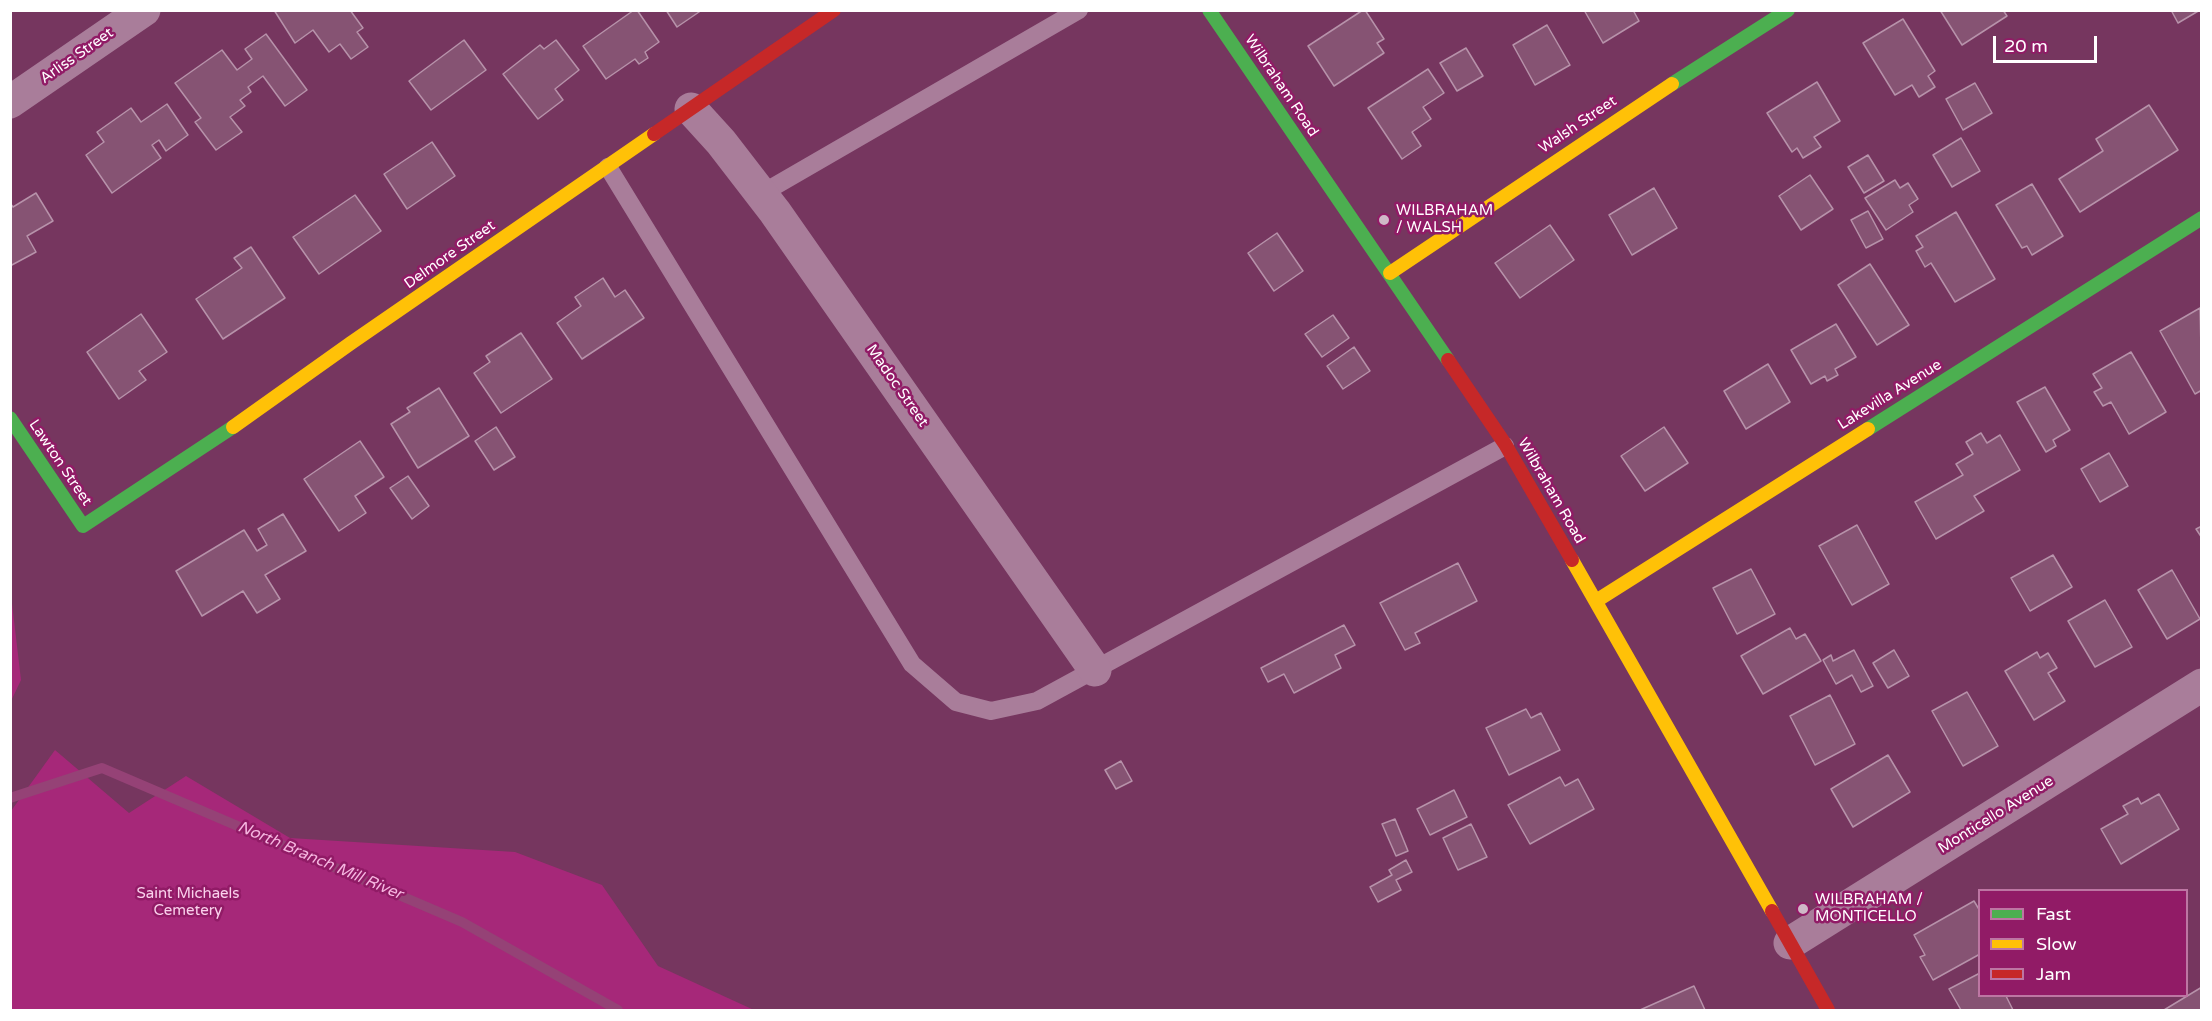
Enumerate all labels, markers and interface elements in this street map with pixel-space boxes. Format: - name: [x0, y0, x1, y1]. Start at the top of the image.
- street label: Arliss Street: [37, 24, 117, 88]
- scale bar: [1996, 24, 2100, 62]
- street label: Wilbraham Road: [1240, 32, 1322, 140]
- text: 20 m: [2004, 35, 2048, 57]
- street label: Walsh Street: [1536, 92, 1620, 158]
- place label: WILBRAHAM / WALSH: [1396, 202, 1493, 237]
- marker: WILBRAHAM / WALSH: [1377, 213, 1391, 227]
- street label: Delmore Street: [401, 217, 499, 293]
- street label: Madoc Street: [862, 341, 932, 431]
- street label: Lakevilla Avenue: [1835, 356, 1945, 434]
- street label: Lawton Street: [25, 417, 95, 509]
- street label: Wilbraham Road: [1513, 435, 1589, 547]
- street label: Monticello Avenue: [1935, 772, 2057, 858]
- water label: North Branch Mill River: [235, 818, 405, 904]
- park label: Saint Michaels Cemetery: [136, 885, 240, 920]
- legend: [1978, 889, 2188, 997]
- place label: WILBRAHAM / MONTICELLO: [1815, 891, 1923, 926]
- marker: WILBRAHAM / MONTICELLO: [1796, 902, 1810, 916]
- text: Fast: [2036, 903, 2071, 925]
- text: Slow: [2036, 933, 2077, 955]
- text: Jam: [2036, 963, 2071, 985]

